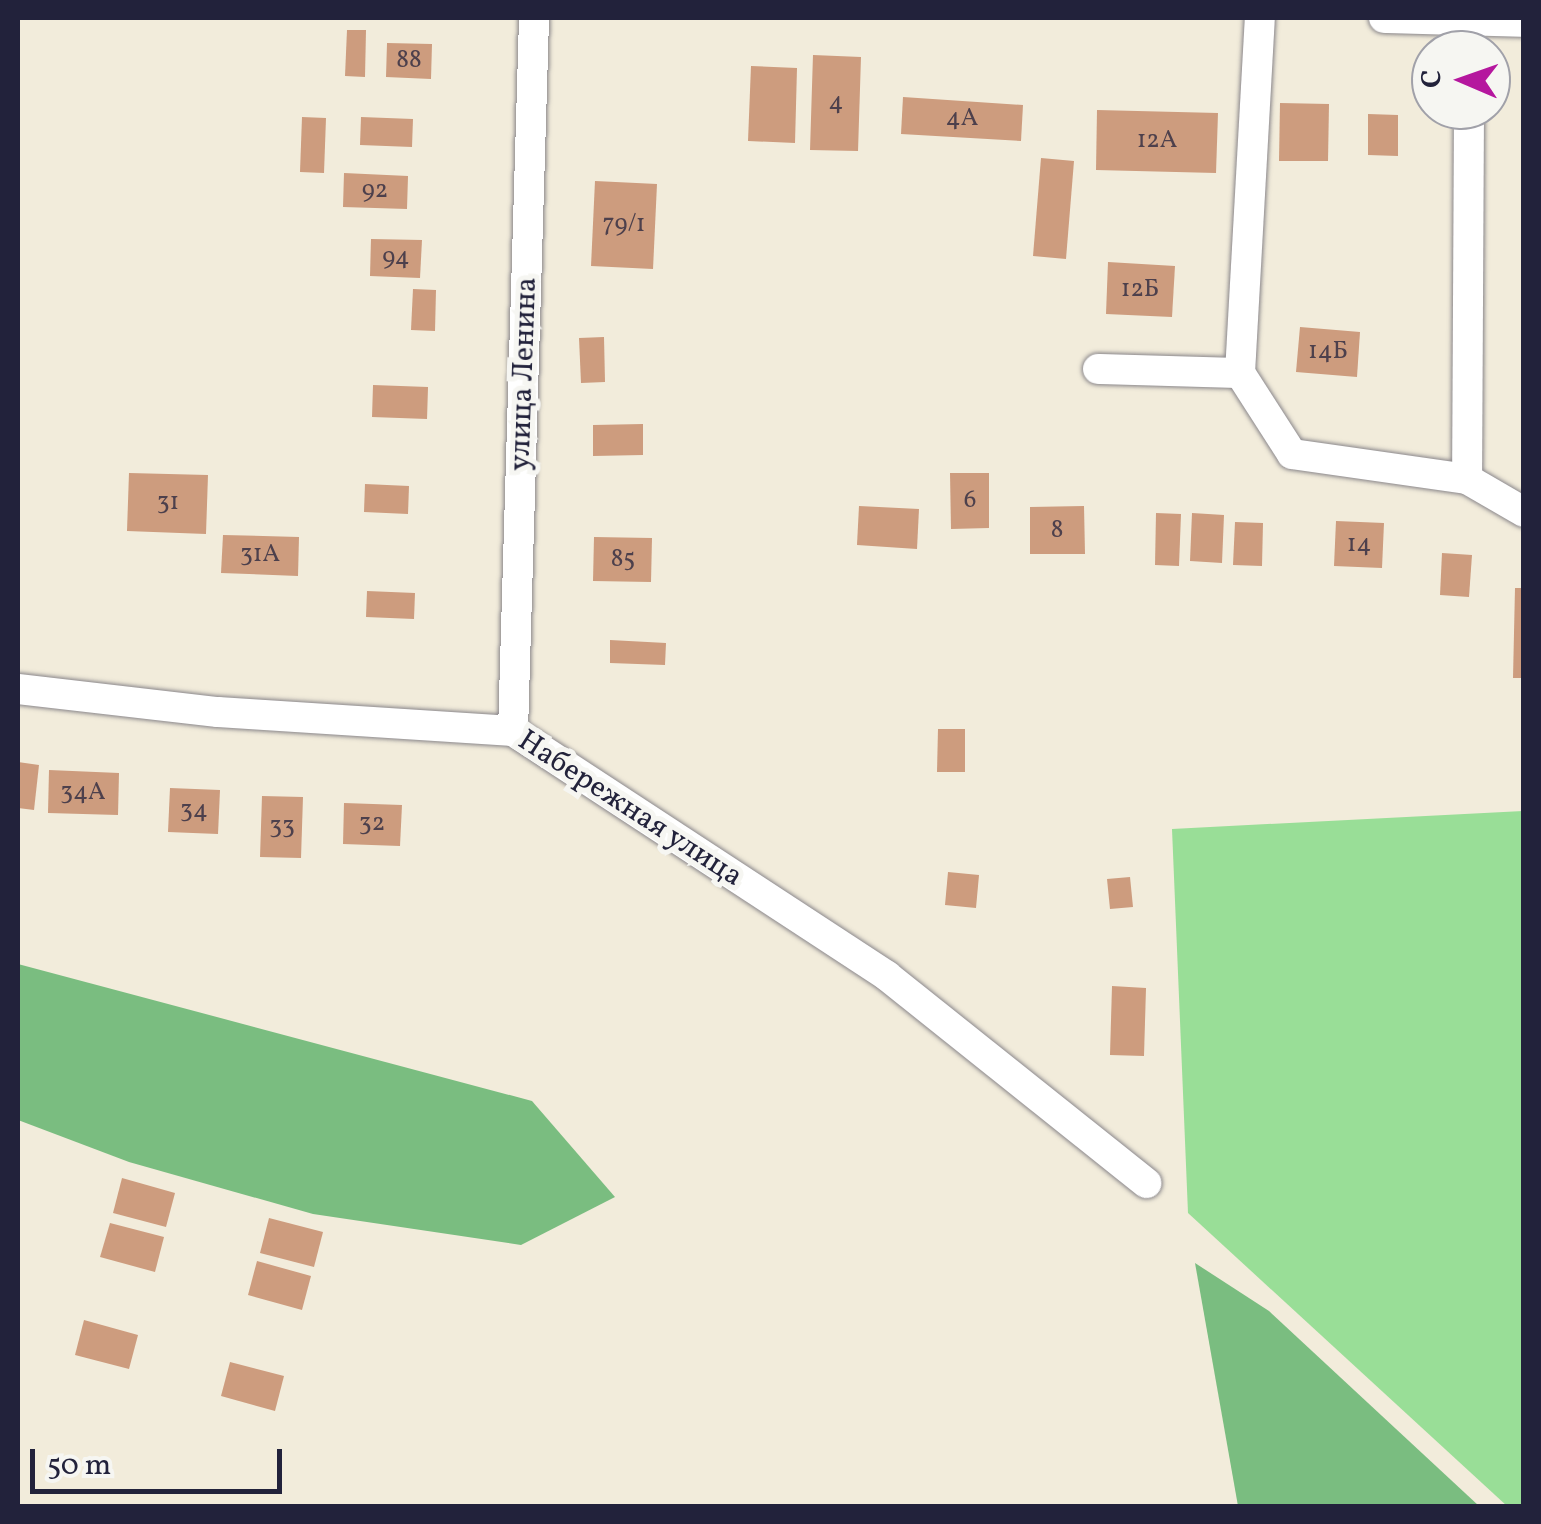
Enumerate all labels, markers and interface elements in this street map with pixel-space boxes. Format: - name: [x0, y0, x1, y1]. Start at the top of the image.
- north arrow: [1411, 30, 1511, 130]
- house number: 88: [396, 46, 422, 76]
- text: С: [1413, 69, 1452, 89]
- house number: 4: [829, 88, 843, 118]
- house number: 4А: [946, 104, 978, 134]
- house number: 12А: [1137, 126, 1177, 156]
- house number: 92: [362, 176, 388, 206]
- house number: 79/1: [603, 210, 645, 240]
- house number: 94: [382, 243, 410, 273]
- house number: 12Б: [1121, 275, 1159, 305]
- street label: улица Ленина: [503, 277, 545, 471]
- house number: 14Б: [1308, 337, 1348, 367]
- house number: 6: [964, 486, 976, 516]
- house number: 31: [157, 488, 179, 518]
- house number: 8: [1051, 516, 1063, 546]
- house number: 14: [1347, 530, 1371, 560]
- house number: 31А: [240, 540, 280, 570]
- house number: 85: [611, 545, 635, 575]
- street label: Набережная улица: [511, 723, 749, 895]
- house number: 34А: [60, 778, 106, 808]
- house number: 34: [180, 796, 208, 826]
- house number: 32: [359, 809, 385, 839]
- house number: 33: [269, 812, 295, 842]
- scale bar: [35, 1429, 288, 1491]
- text: 50 m: [47, 1445, 111, 1487]

